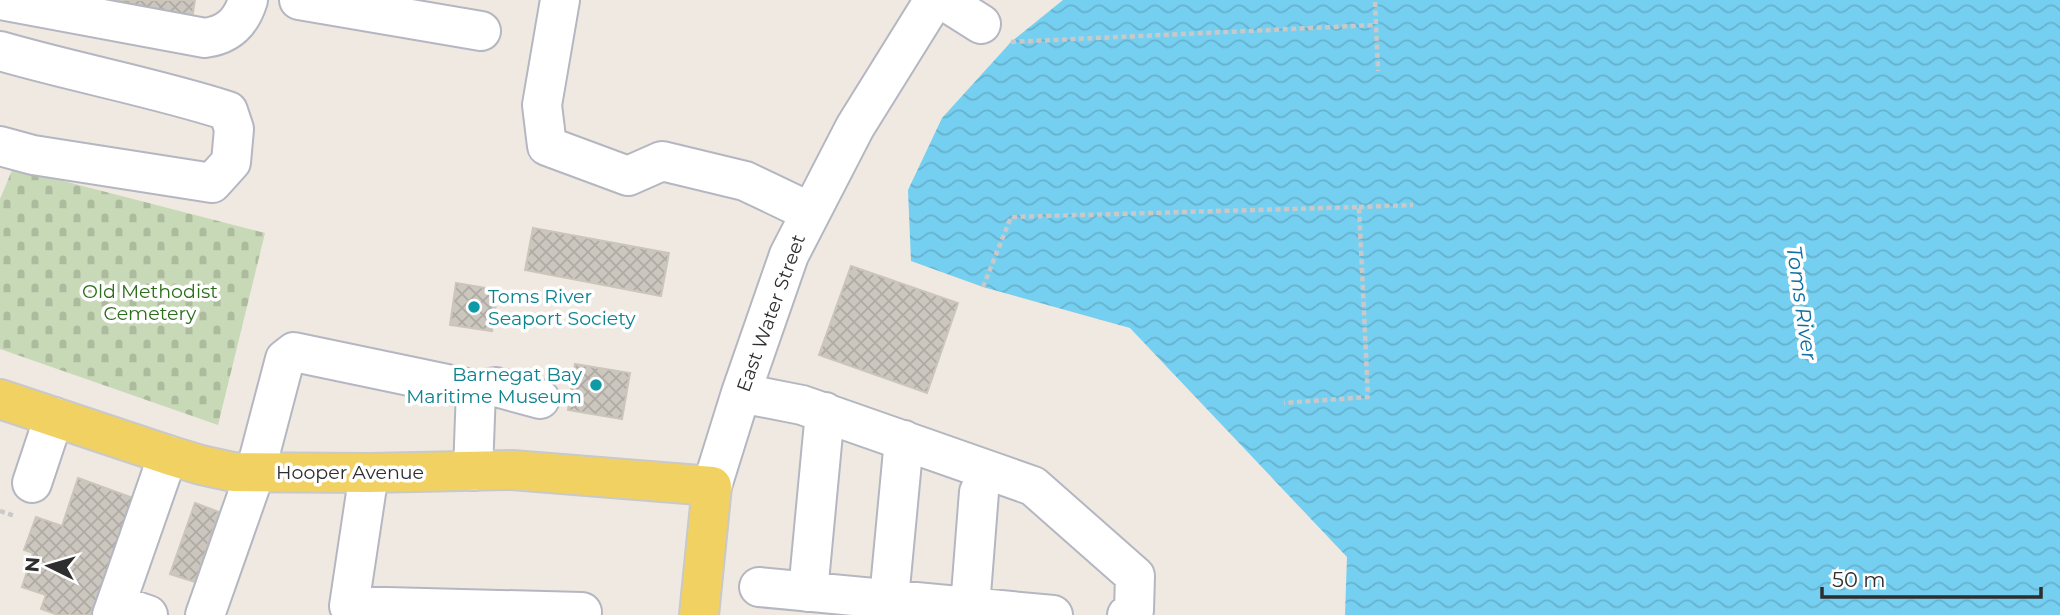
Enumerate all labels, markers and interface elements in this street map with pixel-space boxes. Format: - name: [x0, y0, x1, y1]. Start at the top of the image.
- street label: East Water Street: [732, 231, 810, 395]
- water label: Toms River: [1782, 244, 1822, 362]
- park label: Old Methodist Cemetery: [82, 280, 218, 325]
- place label: Toms River Seaport Society: [488, 285, 636, 330]
- marker: Toms River Seaport Society: [466, 299, 482, 315]
- place label: Barnegat Bay Maritime Museum: [406, 363, 583, 408]
- marker: Barnegat Bay Maritime Museum: [588, 377, 604, 393]
- street label: Hooper Avenue: [276, 461, 424, 484]
- north arrow: [14, 531, 84, 601]
- text: N: [20, 556, 45, 573]
- scale bar: [1822, 556, 2041, 600]
- text: 50 m: [1832, 567, 1886, 592]

